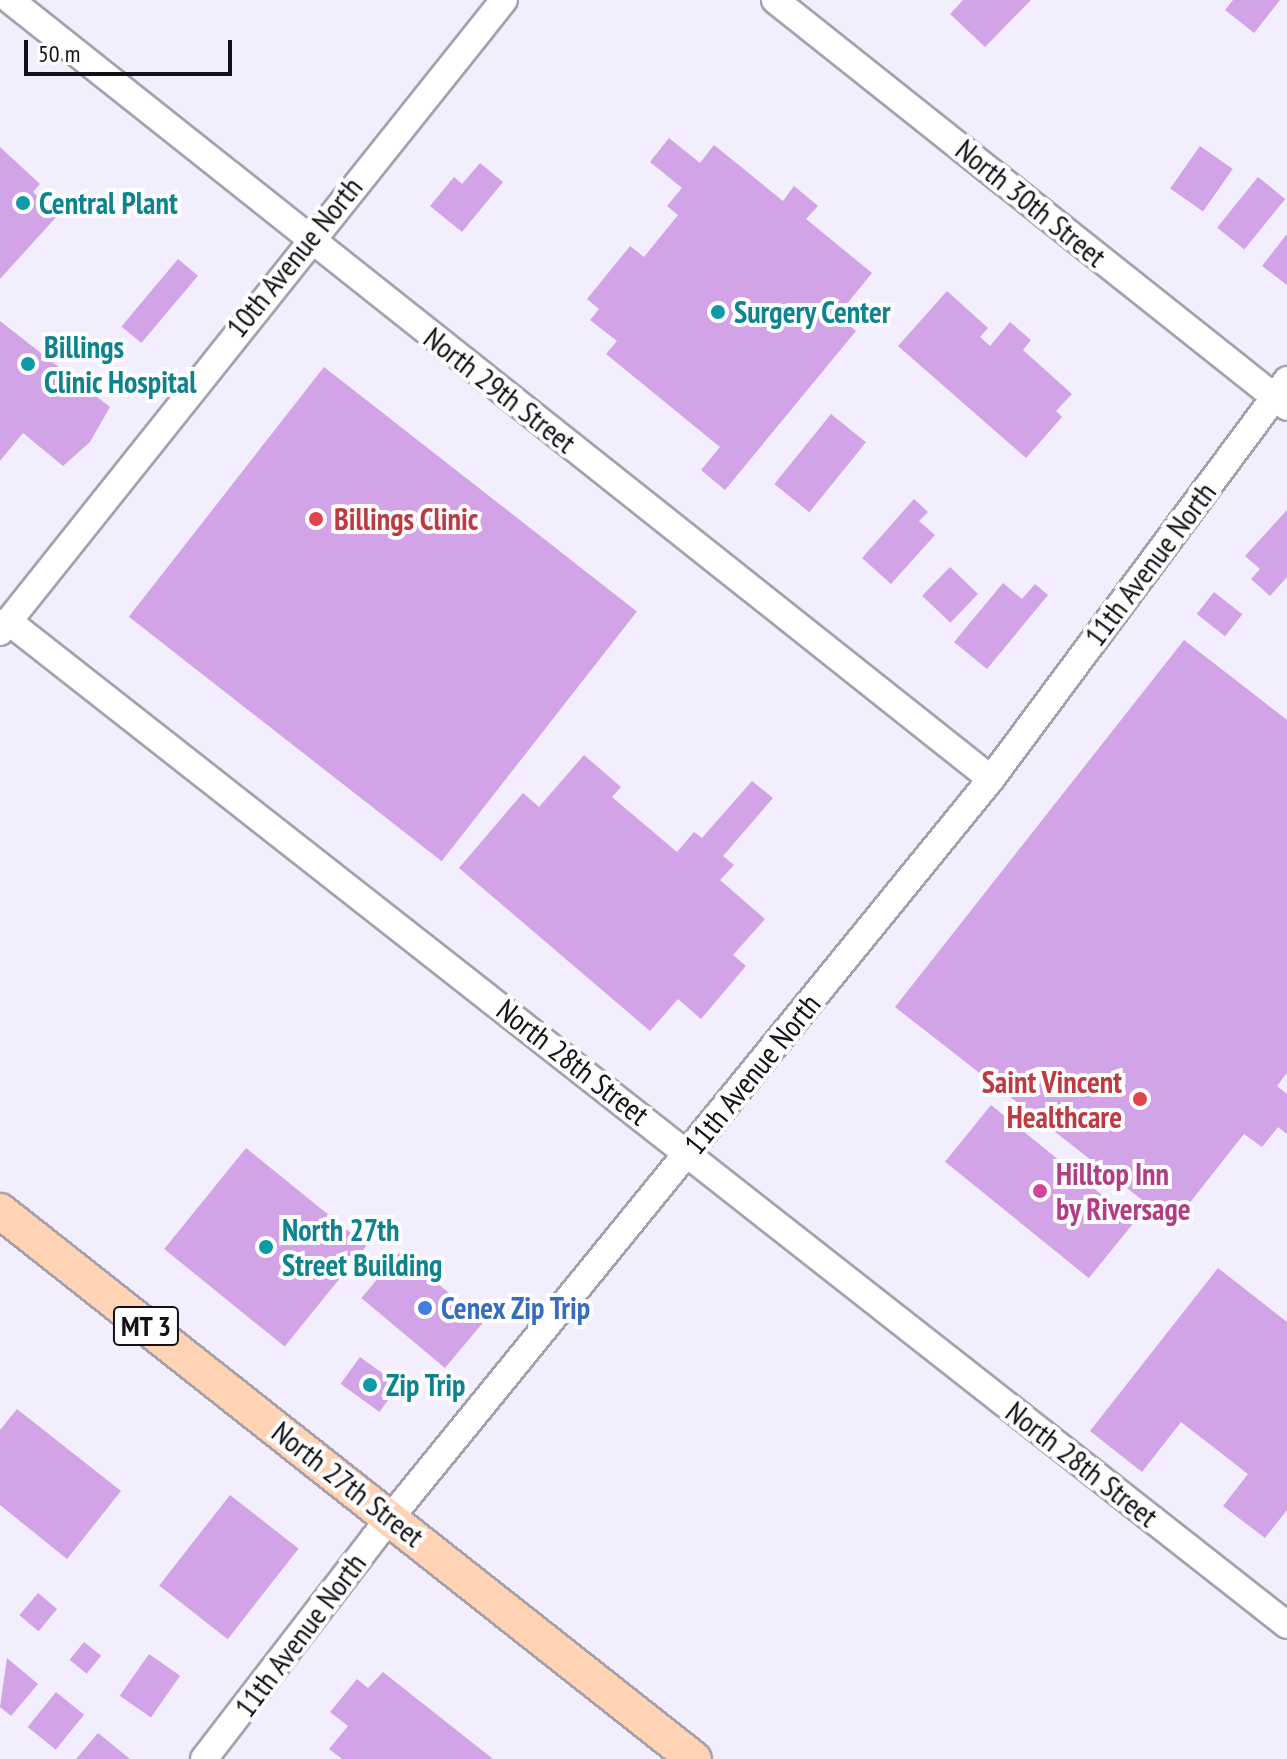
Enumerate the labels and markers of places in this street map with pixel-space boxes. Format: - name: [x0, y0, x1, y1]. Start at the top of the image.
- place label: Central Plant: [39, 185, 178, 221]
- marker: Central Plant: [14, 194, 32, 212]
- place label: Surgery Center: [734, 294, 892, 330]
- marker: Surgery Center: [709, 303, 727, 321]
- place label: Billings Clinic Hospital: [44, 329, 197, 400]
- marker: Billings Clinic Hospital: [19, 355, 37, 373]
- place label: Billings Clinic: [334, 501, 479, 537]
- marker: Billings Clinic: [305, 508, 327, 530]
- place label: Saint Vincent Healthcare: [981, 1064, 1122, 1134]
- marker: Saint Vincent Healthcare: [1129, 1088, 1151, 1110]
- place label: Hilltop Inn by Riversage: [1056, 1156, 1191, 1226]
- marker: Hilltop Inn by Riversage: [1031, 1182, 1049, 1200]
- place label: North 27th Street Building: [282, 1212, 442, 1282]
- marker: North 27th Street Building: [257, 1238, 275, 1256]
- place label: Cenex Zip Trip: [441, 1290, 592, 1326]
- marker: Cenex Zip Trip: [416, 1299, 434, 1317]
- place label: Zip Trip: [386, 1367, 466, 1403]
- marker: Zip Trip: [361, 1376, 379, 1394]

